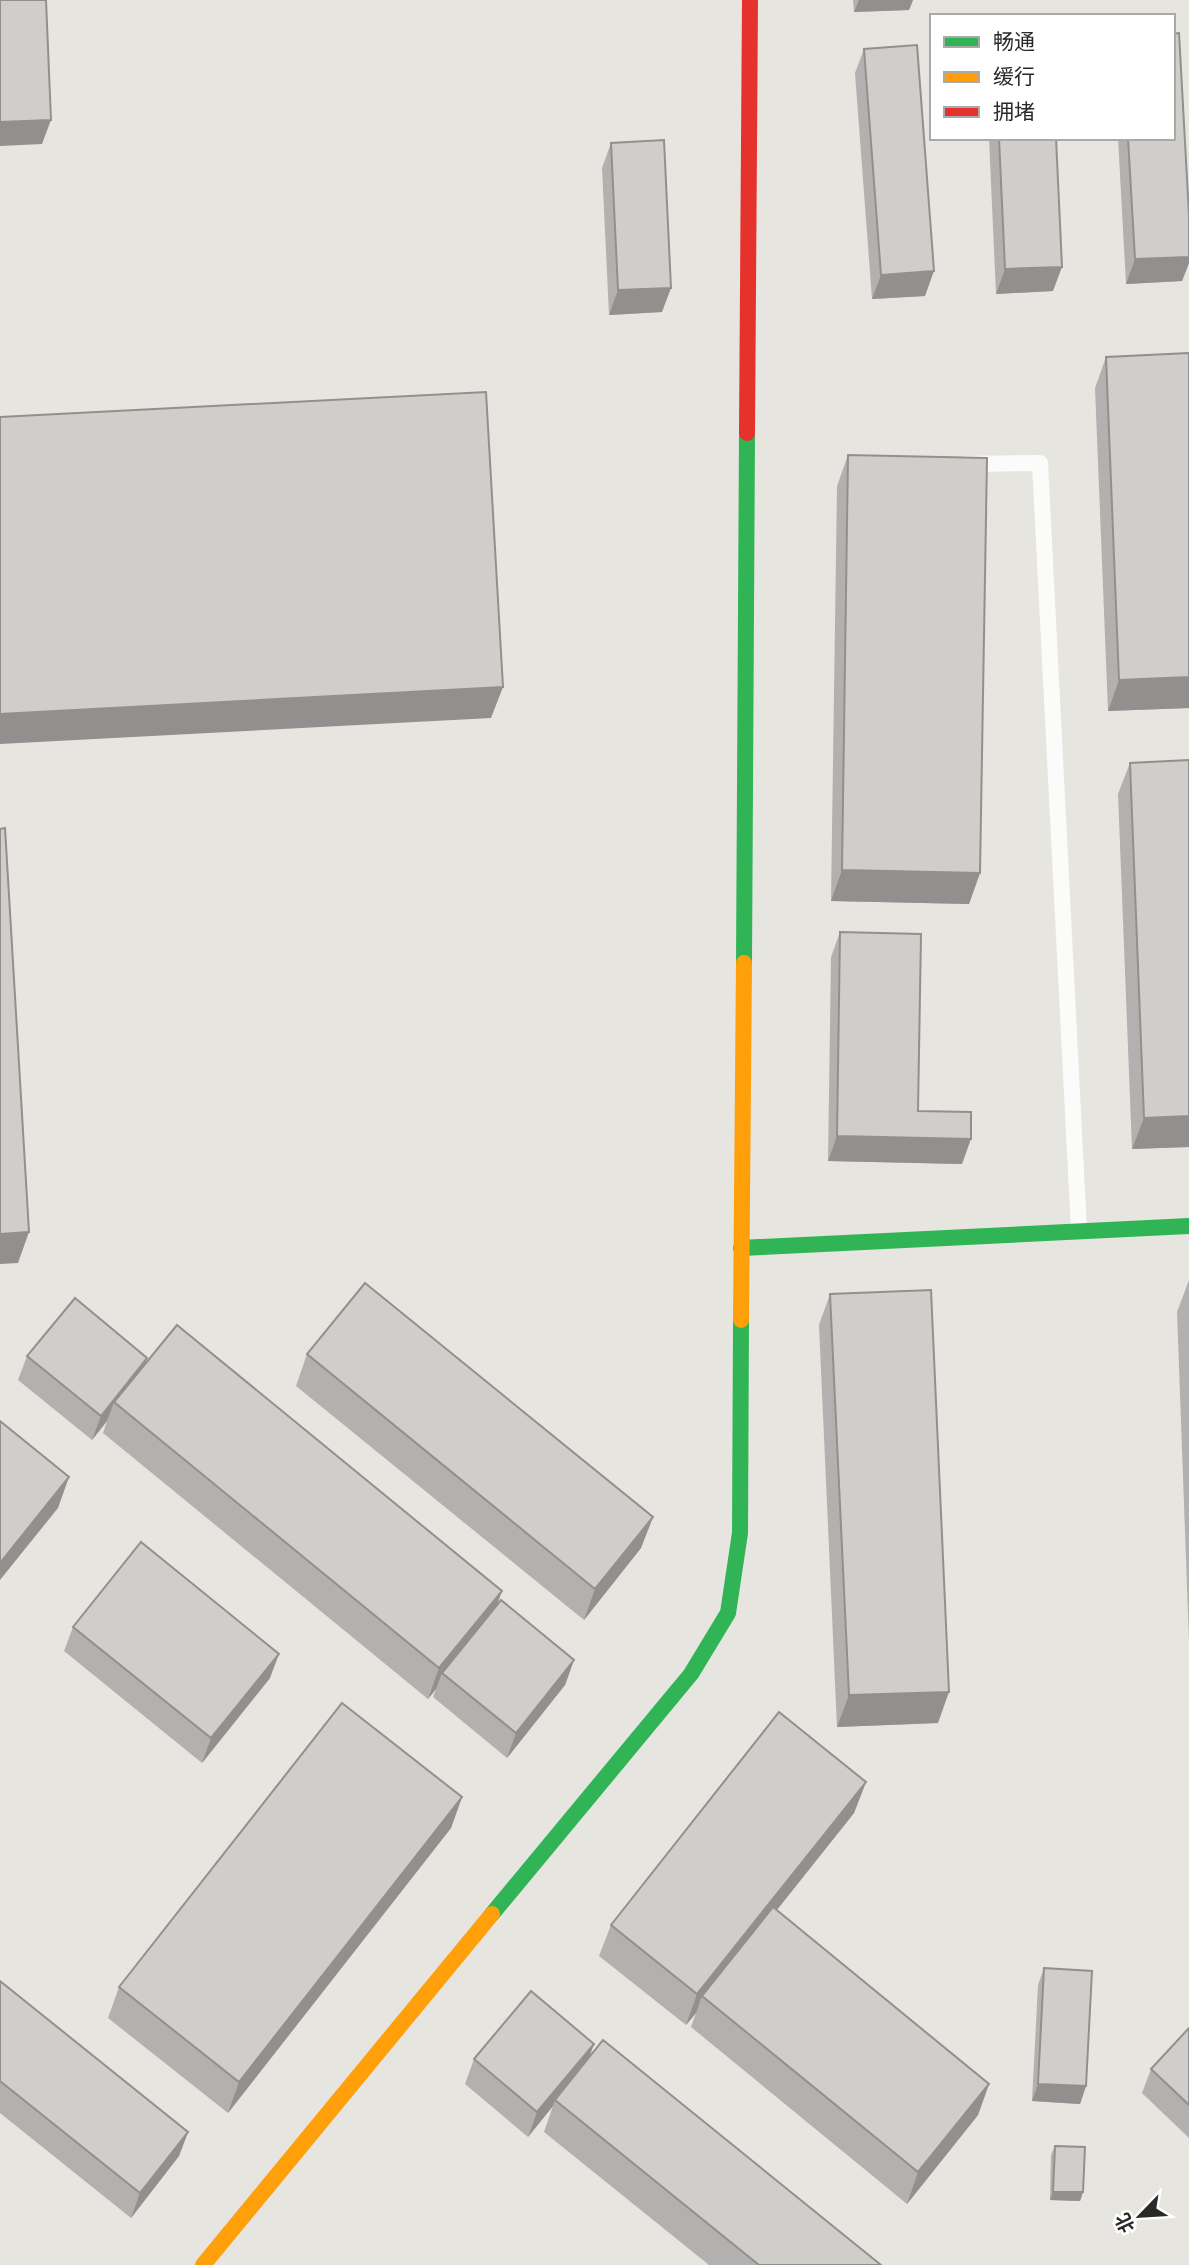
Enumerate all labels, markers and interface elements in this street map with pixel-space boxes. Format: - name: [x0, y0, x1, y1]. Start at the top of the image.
- legend: [930, 14, 1175, 140]
- text: 畅通: [993, 28, 1035, 54]
- text: 缓行: [993, 63, 1035, 89]
- text: 拥堵: [993, 98, 1035, 124]
- north arrow: [1105, 2181, 1175, 2251]
- text: 北: [1110, 2209, 1139, 2237]

